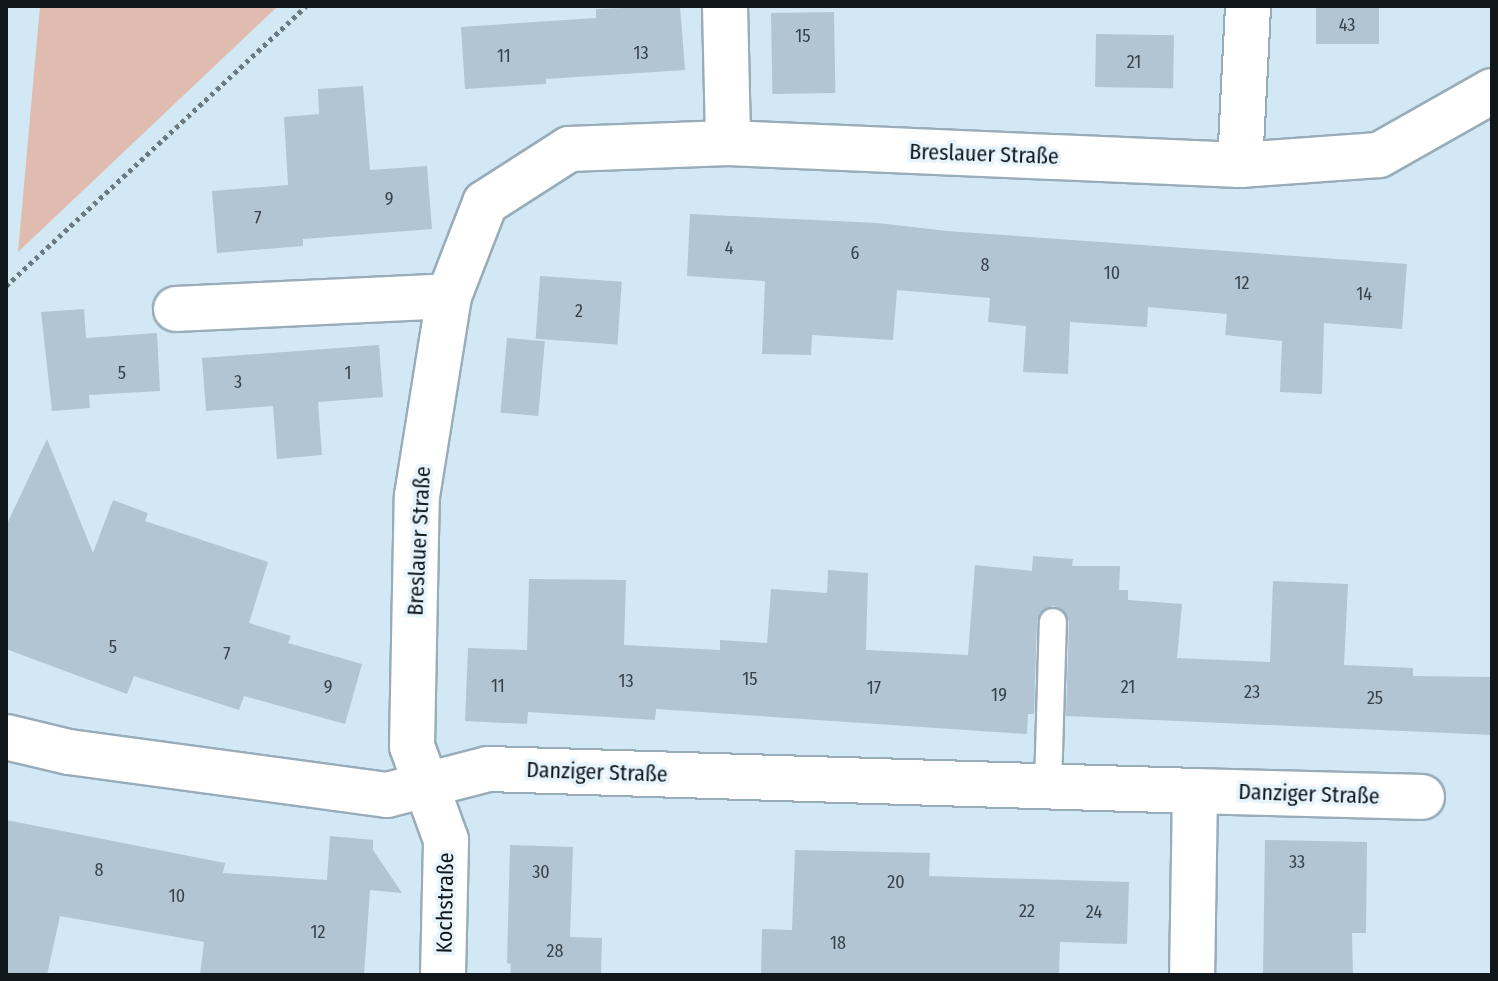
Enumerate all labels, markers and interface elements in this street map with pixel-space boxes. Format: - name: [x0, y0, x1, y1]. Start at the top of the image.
- house number: 43: [1339, 14, 1355, 36]
- house number: 15: [795, 25, 811, 47]
- house number: 13: [633, 42, 649, 64]
- house number: 11: [497, 45, 511, 67]
- house number: 21: [1127, 51, 1141, 73]
- street label: Breslauer Straße: [909, 138, 1059, 170]
- house number: 9: [385, 188, 393, 210]
- house number: 7: [254, 207, 262, 229]
- house number: 4: [725, 237, 733, 259]
- house number: 6: [851, 242, 859, 264]
- house number: 8: [981, 254, 989, 276]
- house number: 10: [1104, 262, 1120, 284]
- house number: 12: [1235, 272, 1249, 294]
- house number: 14: [1356, 283, 1372, 305]
- house number: 2: [575, 300, 583, 322]
- house number: 5: [118, 362, 126, 384]
- house number: 1: [344, 362, 352, 384]
- house number: 3: [234, 371, 242, 393]
- street label: Breslauer Straße: [402, 466, 436, 616]
- house number: 5: [109, 636, 117, 658]
- house number: 7: [223, 643, 231, 665]
- house number: 15: [742, 668, 758, 690]
- house number: 13: [618, 670, 634, 692]
- house number: 11: [491, 675, 505, 697]
- house number: 9: [324, 676, 332, 698]
- house number: 21: [1121, 676, 1135, 698]
- house number: 17: [867, 677, 881, 699]
- house number: 23: [1244, 681, 1260, 703]
- house number: 19: [991, 684, 1007, 706]
- house number: 25: [1367, 687, 1383, 709]
- street label: Danziger Straße: [526, 756, 668, 788]
- street label: Danziger Straße: [1238, 778, 1380, 810]
- house number: 33: [1289, 851, 1305, 873]
- street label: Kochstraße: [431, 852, 459, 954]
- house number: 8: [95, 859, 103, 881]
- house number: 30: [532, 861, 550, 883]
- house number: 20: [887, 871, 905, 893]
- house number: 10: [169, 885, 185, 907]
- house number: 22: [1019, 900, 1035, 922]
- house number: 24: [1086, 901, 1102, 923]
- house number: 12: [311, 921, 325, 943]
- house number: 18: [830, 932, 846, 954]
- house number: 28: [547, 940, 563, 962]

